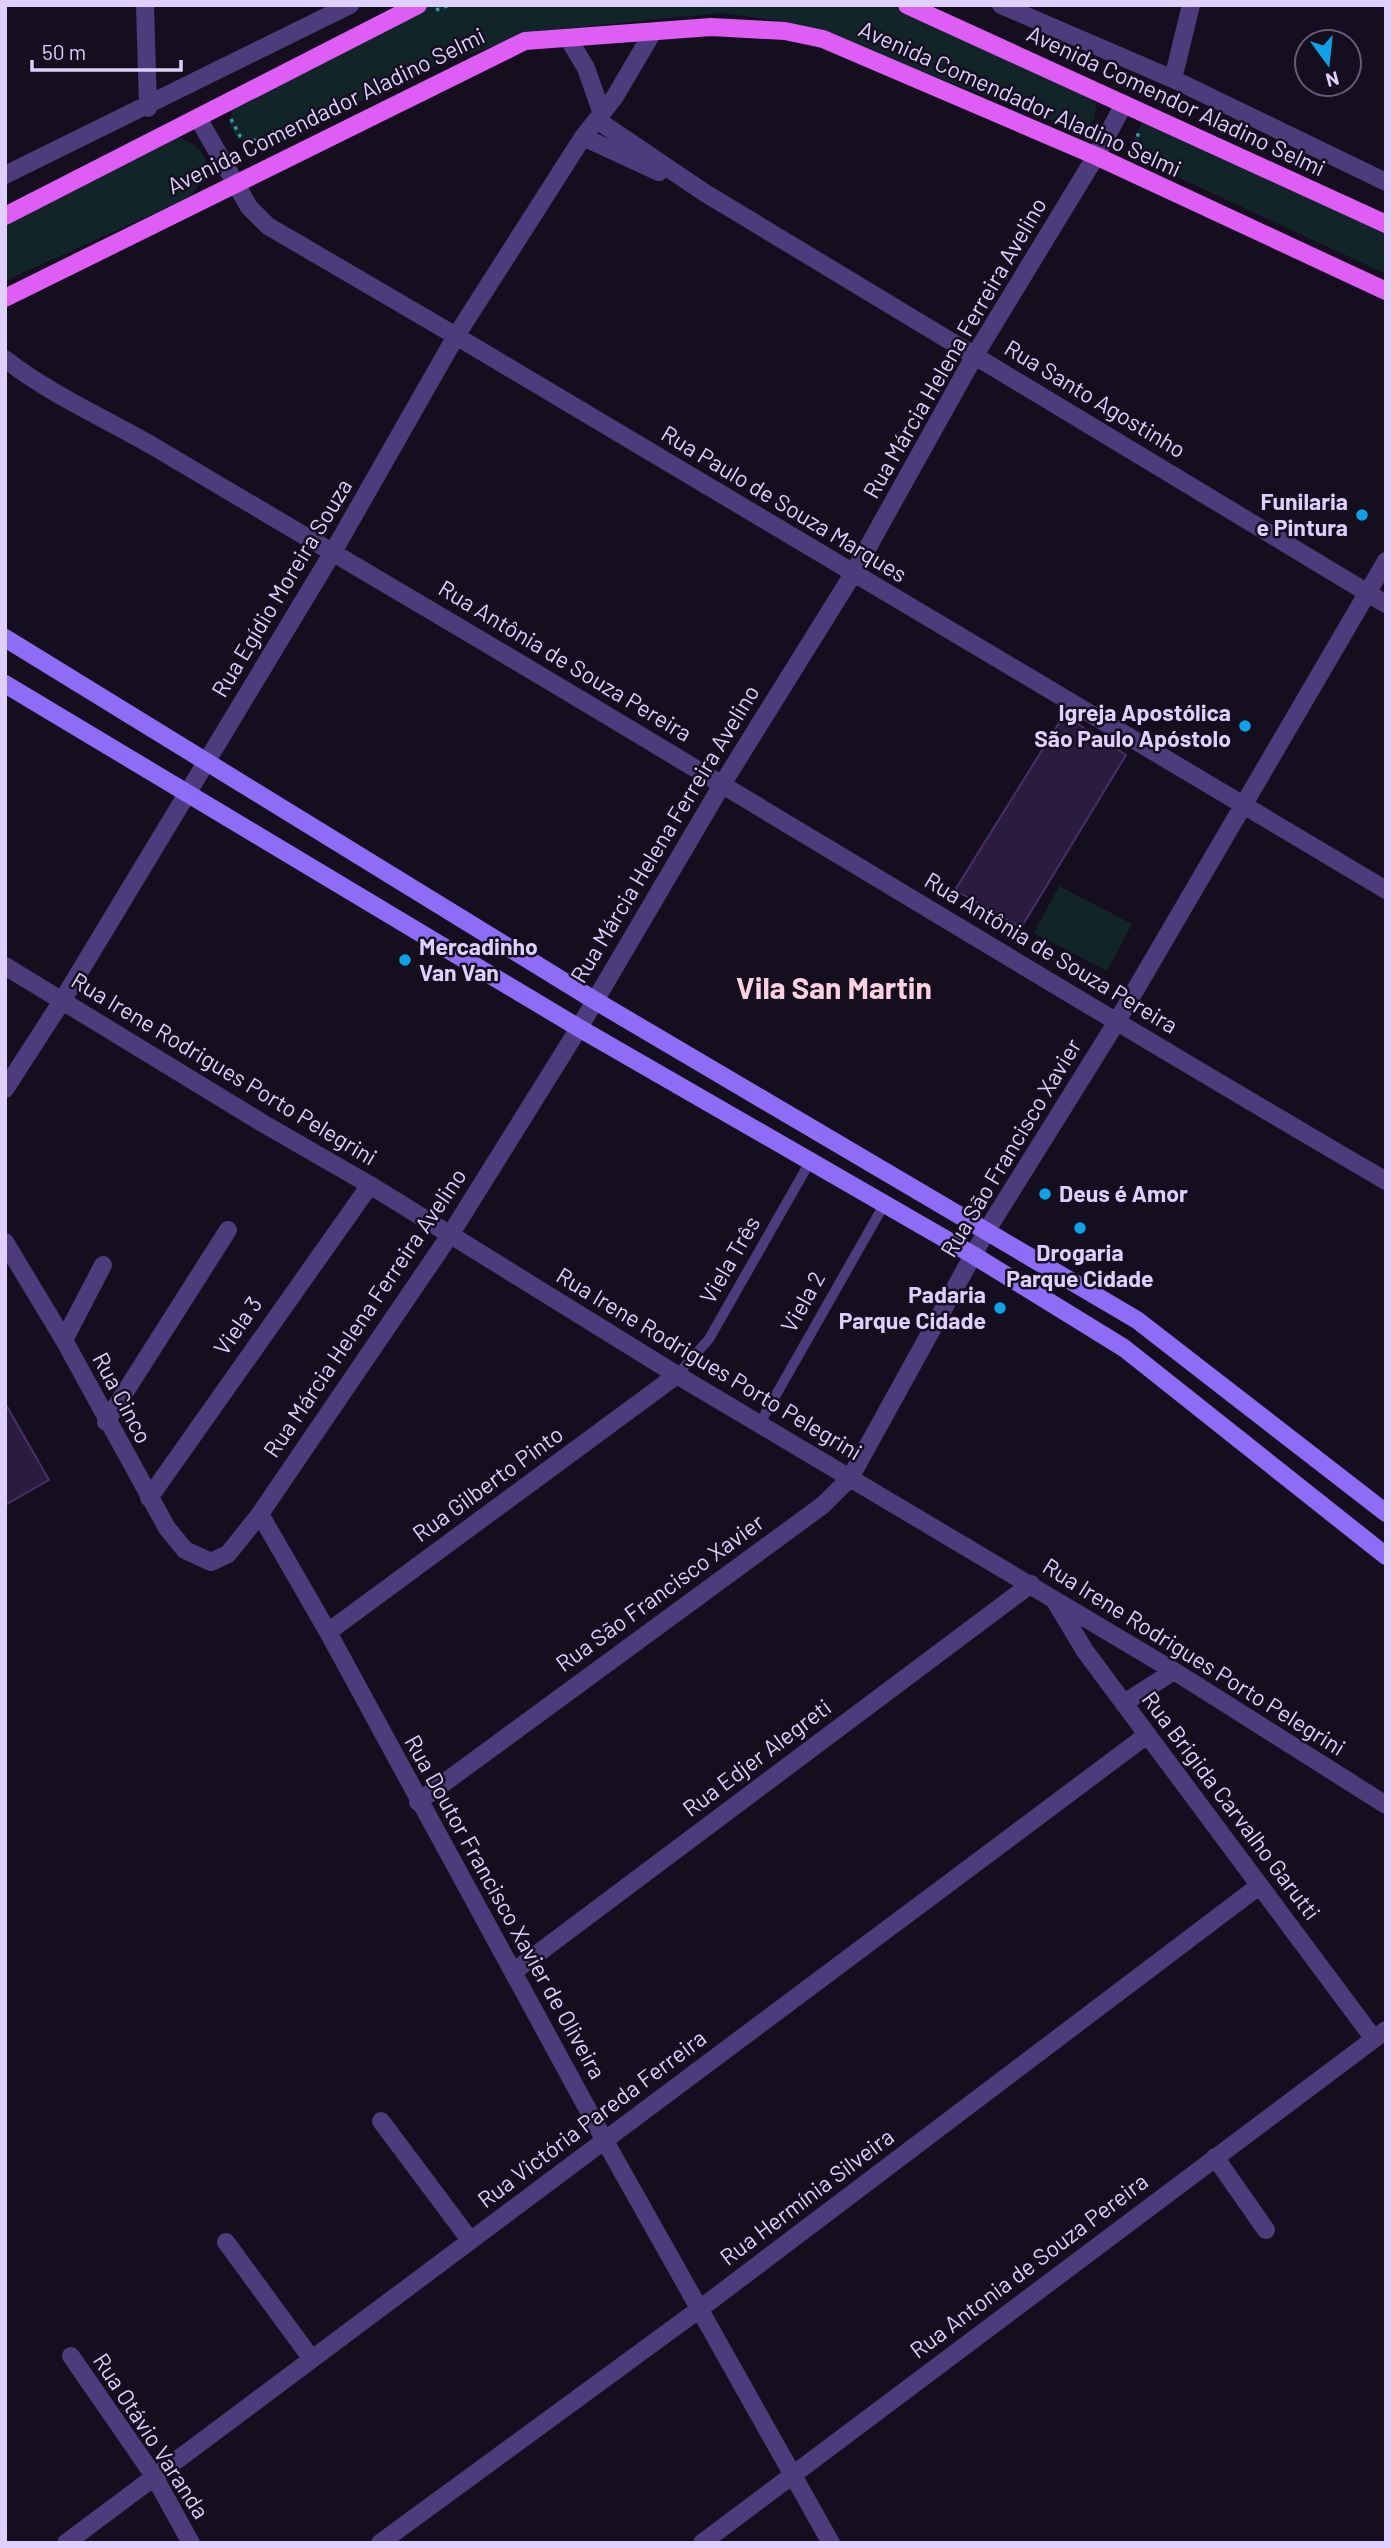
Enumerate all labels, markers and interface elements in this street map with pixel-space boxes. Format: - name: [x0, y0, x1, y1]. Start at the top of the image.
- street label: Avenida Comendador Aladino Selmi: [855, 14, 1186, 182]
- street label: Avenida Comendor Aladino Selmi: [1023, 19, 1330, 182]
- street label: Avenida Comendador Aladino Selmi: [162, 21, 489, 199]
- scale bar: [32, 28, 180, 72]
- north arrow: [1293, 28, 1363, 98]
- text: 50 m: [42, 39, 86, 64]
- text: N: [1323, 67, 1342, 93]
- street label: Rua Márcia Helena Ferreira Avelino: [856, 192, 1052, 503]
- street label: Rua Santo Agostinho: [1000, 333, 1191, 463]
- street label: Rua Paulo de Souza Marques: [657, 419, 912, 588]
- street label: Rua Egídio Moreira Souza: [205, 473, 357, 702]
- place label: Funilaria e Pintura: [1257, 487, 1348, 541]
- marker: Funilaria e Pintura: [1354, 507, 1370, 523]
- street label: Rua Antônia de Souza Pereira: [434, 573, 697, 747]
- street label: Rua Márcia Helena Ferreira Avelino: [564, 679, 764, 988]
- place label: Igreja Apostólica São Paulo Apóstolo: [1034, 698, 1231, 752]
- marker: Igreja Apostólica São Paulo Apóstolo: [1237, 718, 1253, 734]
- street label: Rua Antônia de Souza Pereira: [920, 865, 1183, 1039]
- place label: Mercadinho Van Van: [419, 932, 538, 986]
- marker: Mercadinho Van Van: [397, 952, 413, 968]
- street label: Rua Irene Rodrigues Porto Pelegrini: [67, 966, 382, 1171]
- district label: Vila San Martin: [736, 969, 932, 1005]
- street label: Rua São Francisco Xavier: [934, 1032, 1087, 1262]
- street label: Rua Márcia Helena Ferreira Avelino: [257, 1162, 472, 1462]
- place label: Deus é Amor: [1059, 1179, 1188, 1207]
- marker: Deus é Amor: [1037, 1186, 1053, 1202]
- street label: Viela Três: [693, 1211, 765, 1308]
- marker: Drogaria Parque Cidade: [1072, 1220, 1088, 1236]
- place label: Drogaria Parque Cidade: [1006, 1238, 1154, 1292]
- street label: Rua Irene Rodrigues Porto Pelegrini: [552, 1261, 867, 1466]
- street label: Viela 2: [774, 1266, 830, 1337]
- place label: Padaria Parque Cidade: [839, 1280, 986, 1334]
- street label: Viela 3: [207, 1291, 267, 1360]
- marker: Padaria Parque Cidade: [992, 1300, 1008, 1316]
- street label: Rua Cinco: [87, 1347, 159, 1448]
- street label: Rua Gilberto Pinto: [407, 1419, 568, 1547]
- street label: Rua São Francisco Xavier: [550, 1507, 769, 1677]
- street label: Rua Irene Rodrigues Porto Pelegrini: [1038, 1551, 1351, 1761]
- street label: Rua Brigida Carvalho Garutti: [1137, 1685, 1327, 1925]
- street label: Rua Edjer Alegreti: [677, 1692, 836, 1822]
- street label: Rua Doutor Francisco Xavier de Oliveira: [399, 1730, 612, 2083]
- street label: Rua Victória Pareda Ferreira: [472, 2023, 711, 2213]
- street label: Rua Hermínia Silveira: [714, 2122, 899, 2271]
- street label: Rua Antonia de Souza Pereira: [904, 2167, 1153, 2364]
- street label: Rua Otávio Varanda: [88, 2347, 216, 2523]

